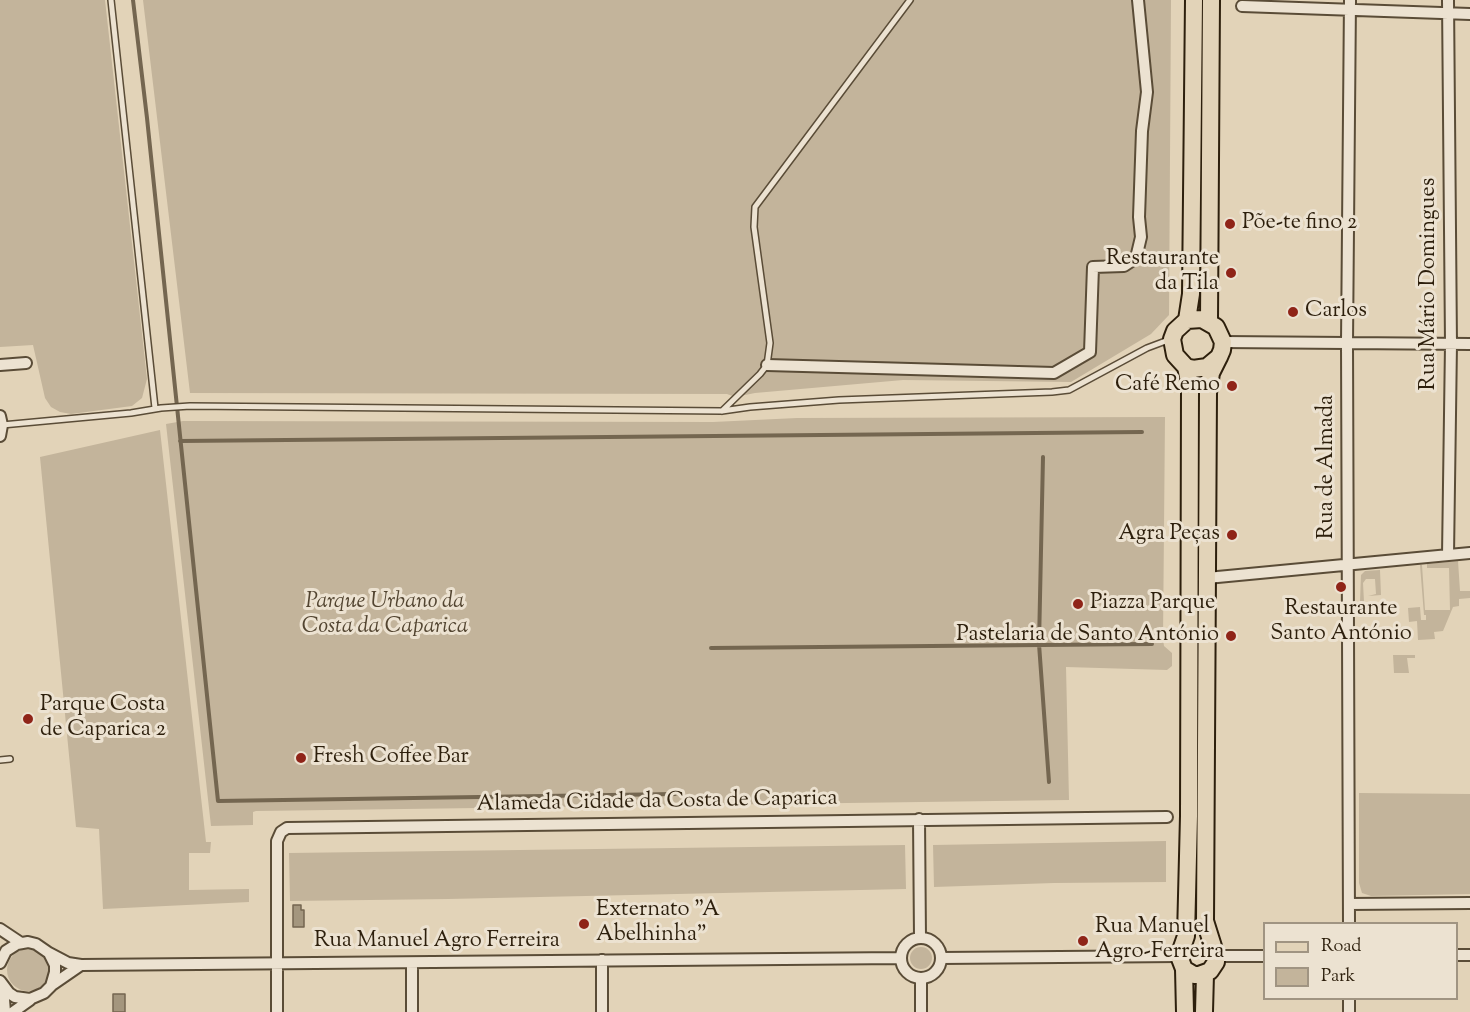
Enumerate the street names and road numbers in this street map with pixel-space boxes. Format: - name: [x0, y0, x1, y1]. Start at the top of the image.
- street label: Rua Mário Domingues: [1417, 178, 1443, 390]
- street label: Rua de Almada: [1315, 395, 1341, 539]
- street label: Alameda Cidade da Costa de Caparica: [476, 787, 838, 819]
- street label: Rua Manuel Agro Ferreira: [314, 929, 560, 955]

